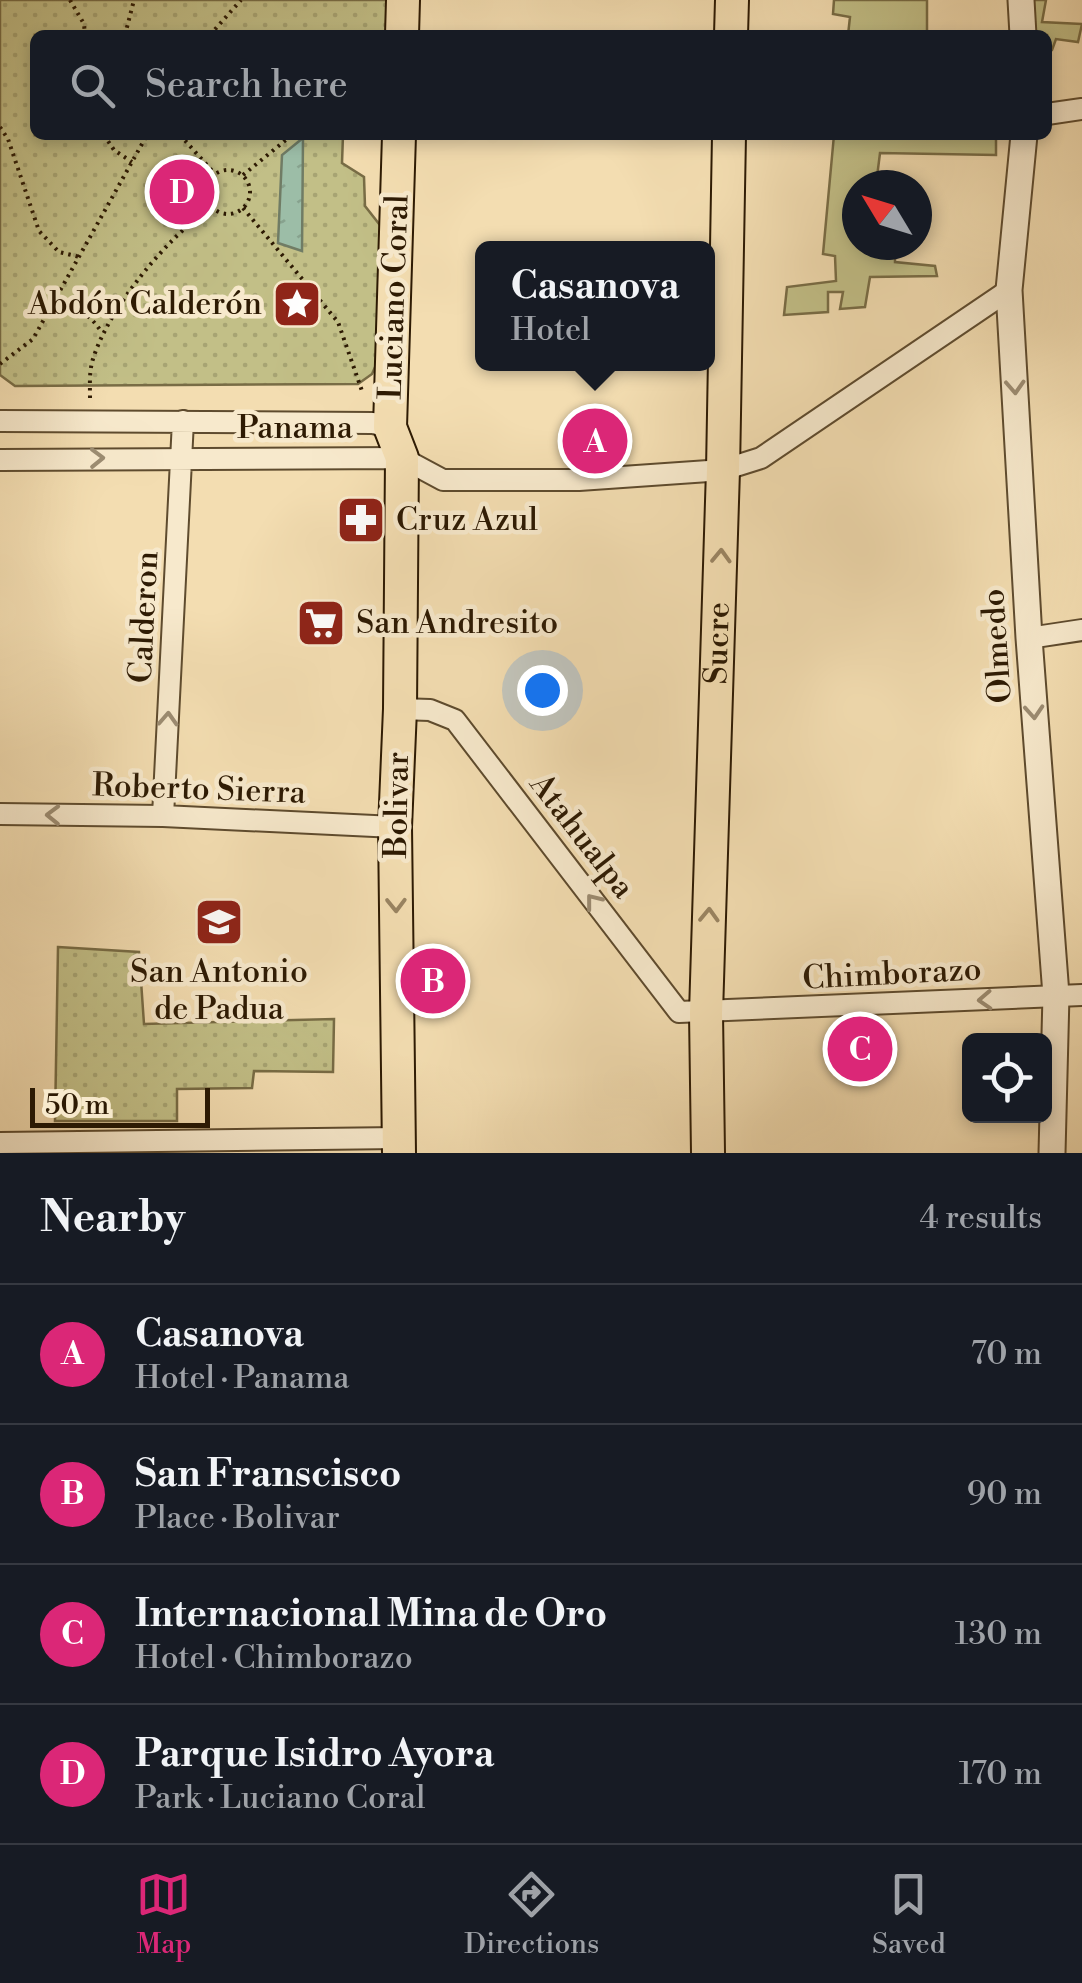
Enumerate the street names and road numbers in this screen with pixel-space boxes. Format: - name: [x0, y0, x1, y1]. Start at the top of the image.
- street label: Luciano Coral: [370, 193, 418, 400]
- street label: Panama: [237, 408, 354, 448]
- street label: Calderon: [121, 550, 167, 684]
- street label: Olmedo: [973, 587, 1021, 705]
- street label: Sucre: [696, 601, 739, 685]
- street label: Bolivar: [376, 751, 418, 860]
- street label: Roberto Sierra: [91, 765, 307, 813]
- street label: Atahualpa: [520, 765, 644, 907]
- street label: Chimborazo: [802, 949, 982, 999]

